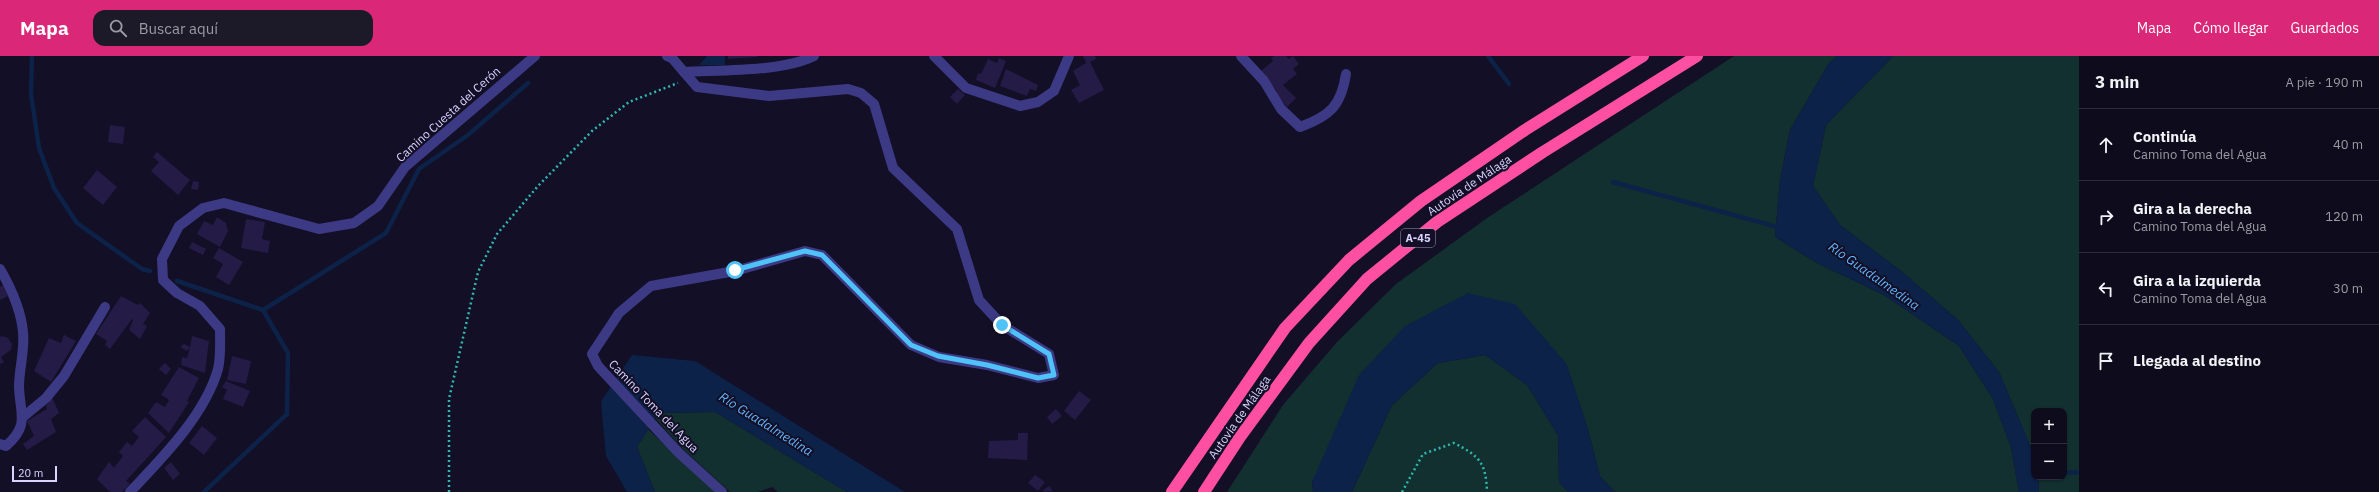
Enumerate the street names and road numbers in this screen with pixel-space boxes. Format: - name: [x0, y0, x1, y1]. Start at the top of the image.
- street label: Camino Cuesta del Cerón: [393, 63, 503, 165]
- street label: Autovía de Málaga: [1424, 151, 1514, 219]
- road number: A-45: [1401, 229, 1435, 247]
- street label: Camino Toma del Agua: [606, 357, 703, 456]
- street label: Autovía de Málaga: [1205, 372, 1274, 462]

